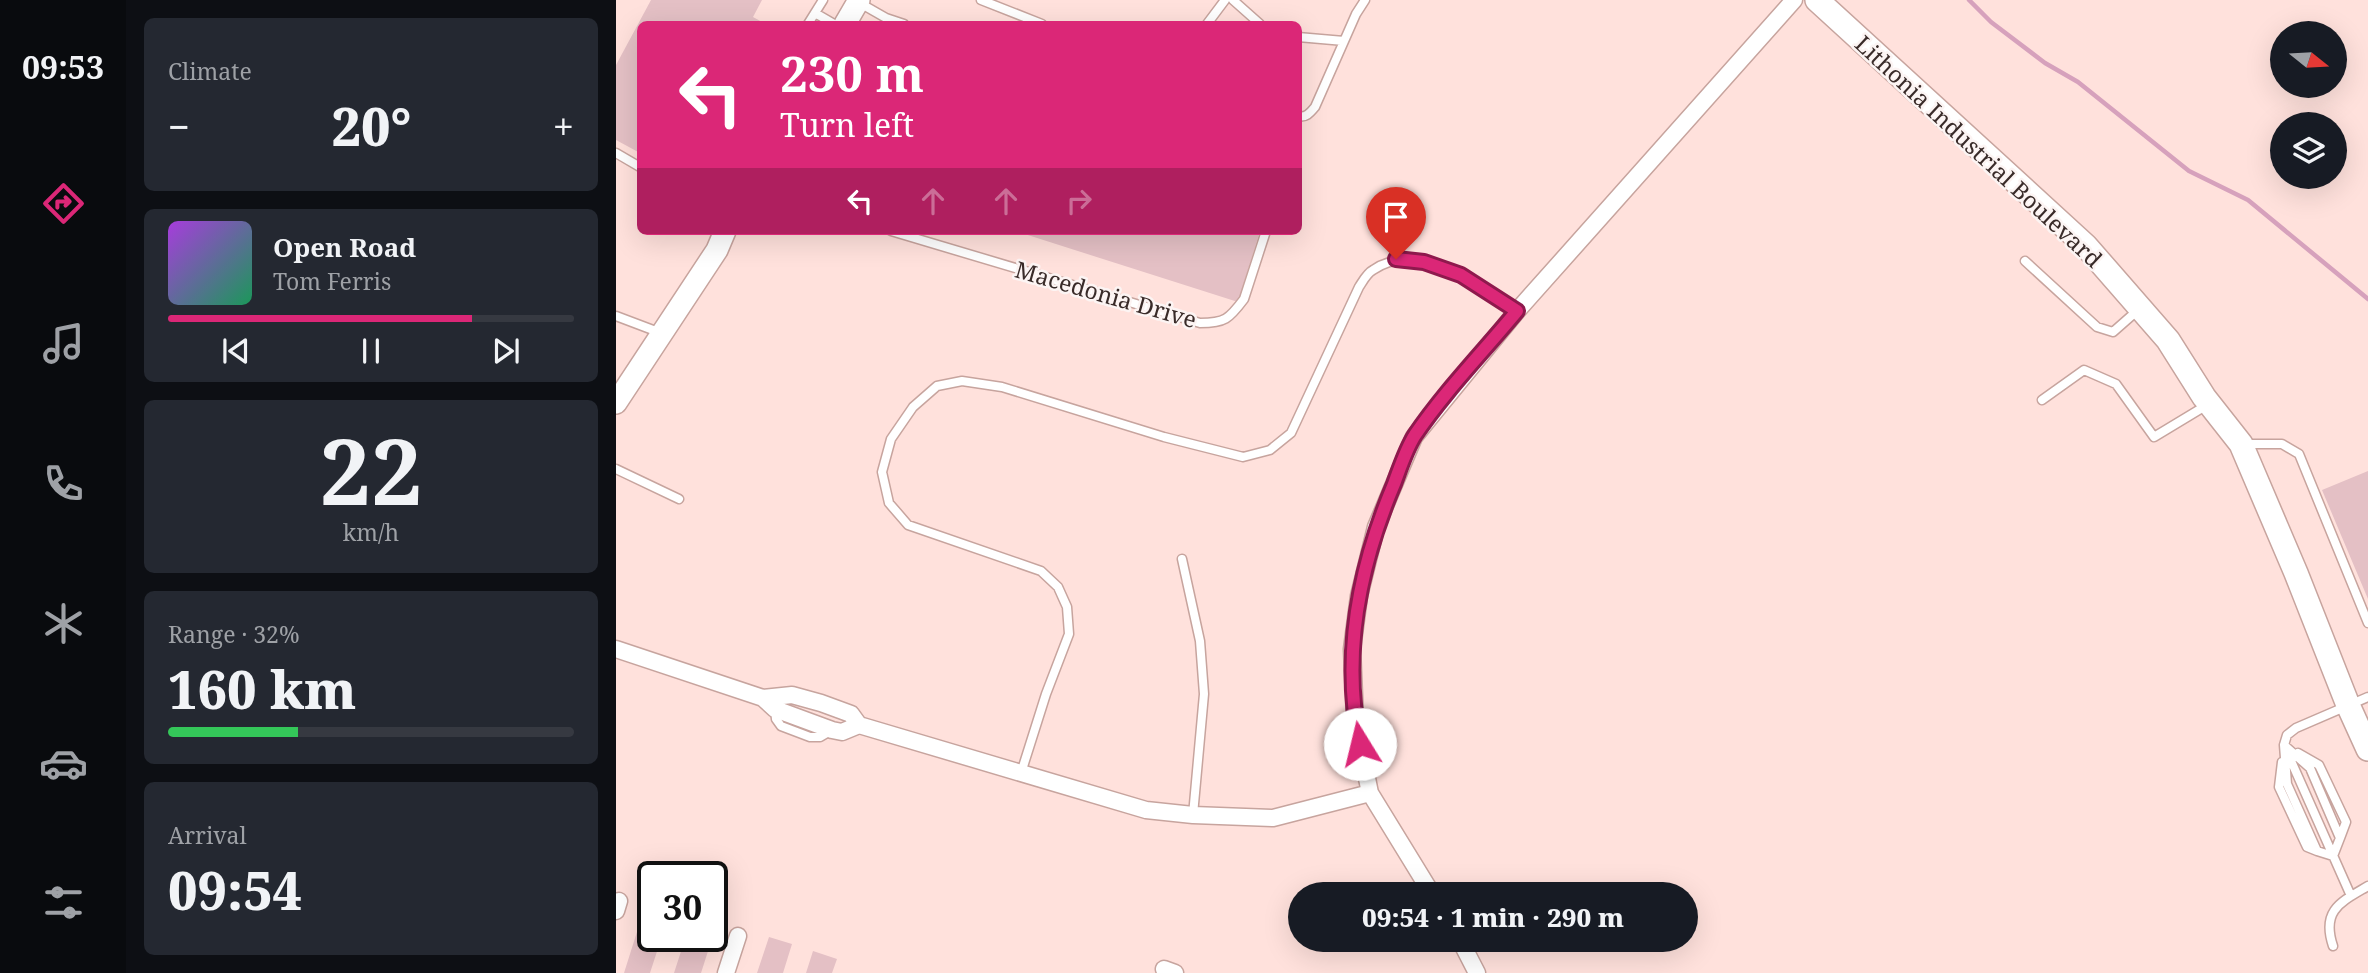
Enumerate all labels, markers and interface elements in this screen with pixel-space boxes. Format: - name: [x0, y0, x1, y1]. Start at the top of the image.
- north arrow: [2270, 21, 2347, 98]
- map controls: [2270, 21, 2347, 189]
- street label: Lithonia Industrial Boulevard: [1848, 28, 2110, 274]
- text: 230 m: [780, 40, 924, 106]
- text: 09:53: [22, 45, 104, 88]
- icon: left: [665, 49, 756, 140]
- text: Climate: [168, 55, 252, 87]
- text: 20°: [331, 90, 411, 161]
- text: −: [168, 100, 190, 152]
- text: +: [553, 100, 574, 152]
- text: Turn left: [780, 103, 914, 146]
- button: layers: [2270, 112, 2347, 189]
- icon: directions: [39, 179, 88, 228]
- icon: left: [841, 182, 879, 220]
- icon: ahead: [914, 182, 952, 220]
- icon: ahead: [987, 182, 1025, 220]
- icon: right: [1060, 182, 1098, 220]
- pin: [1366, 187, 1426, 259]
- icon: arrive: [1377, 198, 1415, 236]
- text: Open Road: [273, 229, 416, 265]
- street label: Macedonia Drive: [1012, 253, 1200, 335]
- text: Tom Ferris: [273, 265, 391, 297]
- icon: music: [39, 319, 88, 368]
- icon: previous: [217, 332, 255, 370]
- icon: pause: [352, 332, 390, 370]
- icon: next: [487, 332, 525, 370]
- text: 22: [320, 408, 422, 532]
- icon: phone: [39, 459, 88, 508]
- text: km/h: [343, 516, 399, 548]
- icon: climate: [39, 599, 88, 648]
- text: Range · 32%: [168, 618, 300, 650]
- text: 160 km: [168, 653, 356, 724]
- position arrow: [1323, 707, 1397, 781]
- icon: car: [39, 739, 88, 788]
- text: Arrival: [168, 819, 247, 851]
- text: 09:54: [168, 854, 302, 925]
- speed limit sign: 30: [637, 861, 728, 952]
- icon: filters: [39, 878, 88, 927]
- text: 09:54 · 1 min · 290 m: [1362, 899, 1624, 935]

